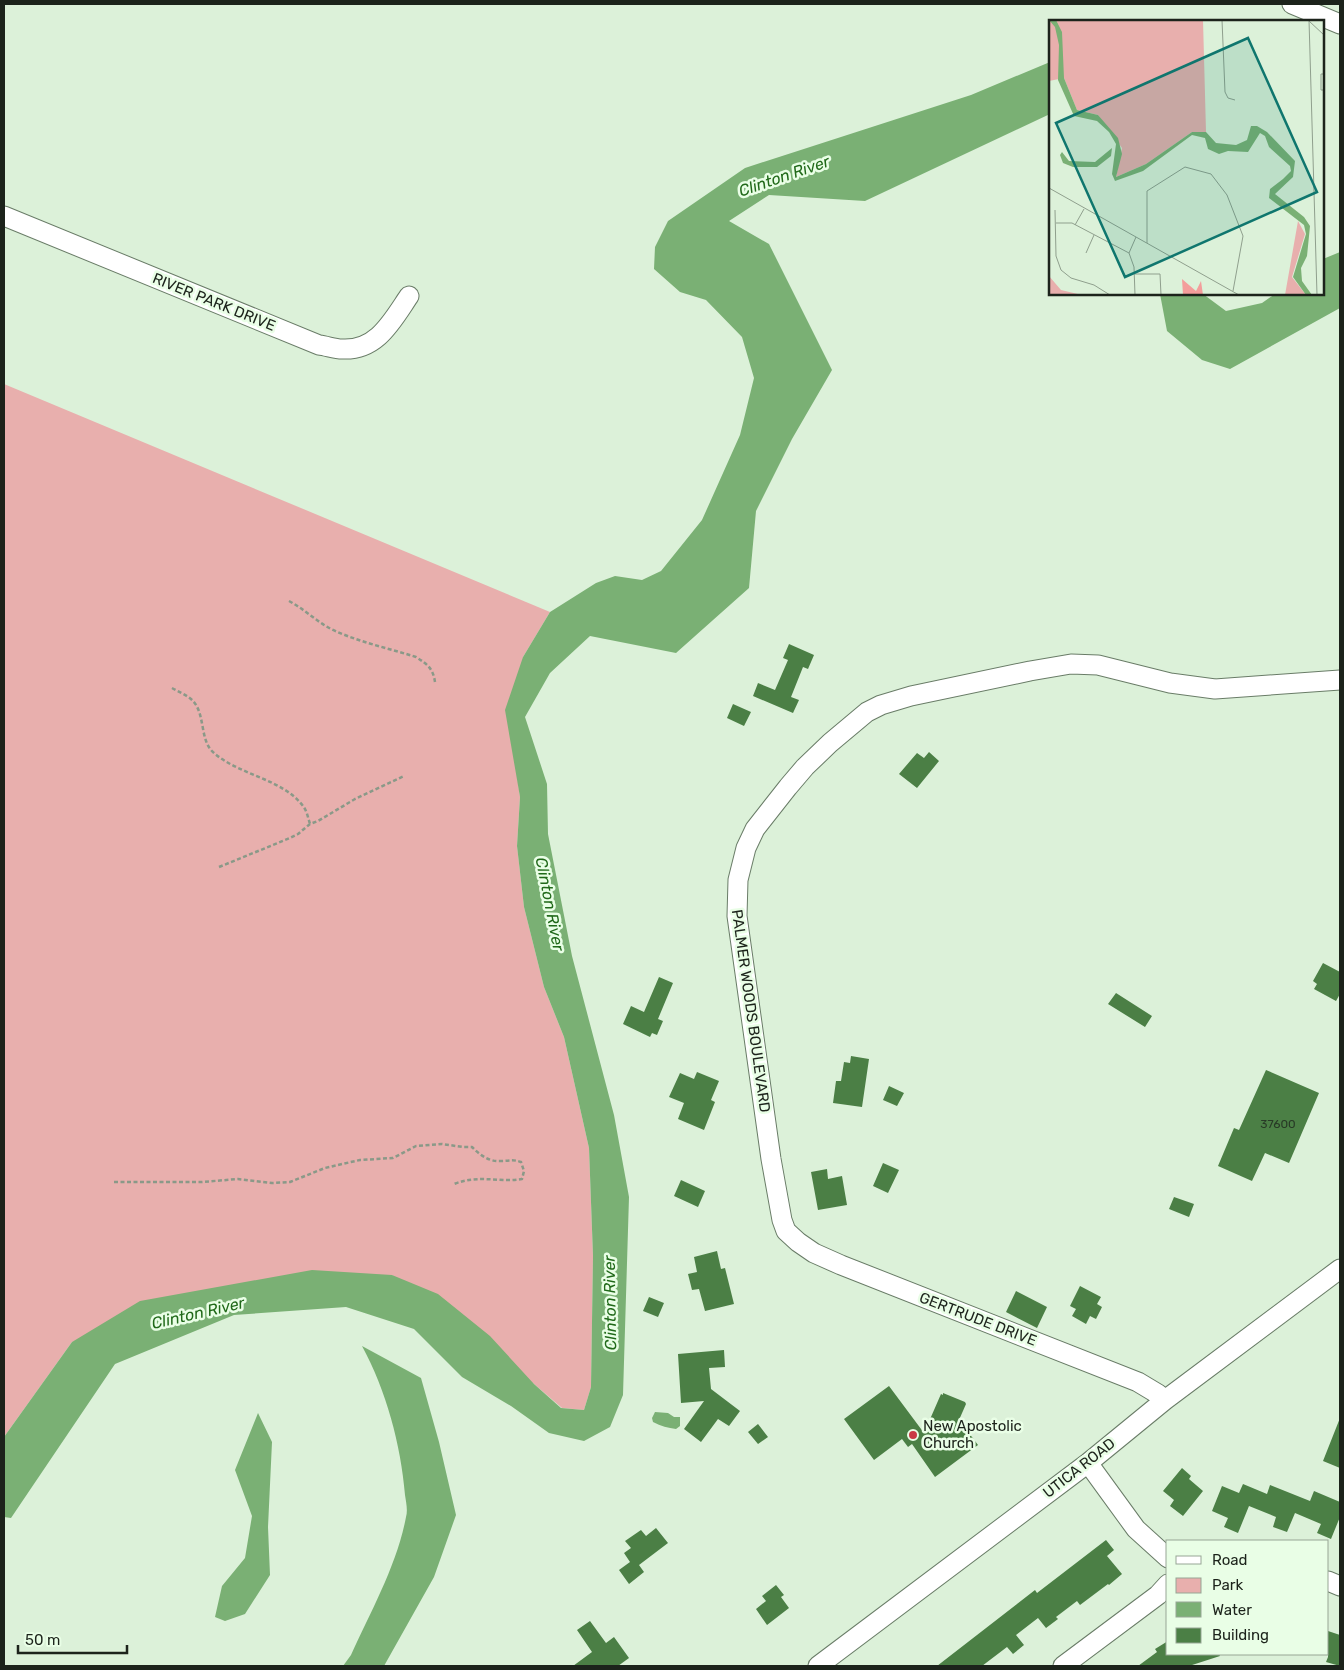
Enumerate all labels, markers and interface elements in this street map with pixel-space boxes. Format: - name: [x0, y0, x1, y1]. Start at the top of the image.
- inset map: [1049, 20, 1324, 295]
- water label: Clinton River: [736, 151, 833, 200]
- street label: RIVER PARK DRIVE: [150, 269, 278, 335]
- water label: Clinton River: [532, 856, 569, 953]
- street label: PALMER WOODS BOULEVARD: [728, 908, 774, 1114]
- house number: 37600: [1260, 1117, 1296, 1131]
- water label: Clinton River: [600, 1254, 620, 1351]
- street label: GERTRUDE DRIVE: [917, 1288, 1039, 1350]
- water label: Clinton River: [150, 1293, 247, 1333]
- place label: New Apostolic Church: [923, 1417, 1022, 1452]
- marker: New Apostolic Church: [907, 1429, 919, 1441]
- street label: UTICA ROAD: [1039, 1434, 1119, 1502]
- legend: [1166, 1540, 1329, 1655]
- text: Road: [1212, 1551, 1248, 1569]
- text: Park: [1212, 1576, 1243, 1594]
- text: Water: [1212, 1601, 1252, 1619]
- scale bar: [18, 1622, 126, 1654]
- text: Building: [1212, 1626, 1269, 1644]
- text: 50 m: [25, 1631, 60, 1649]

